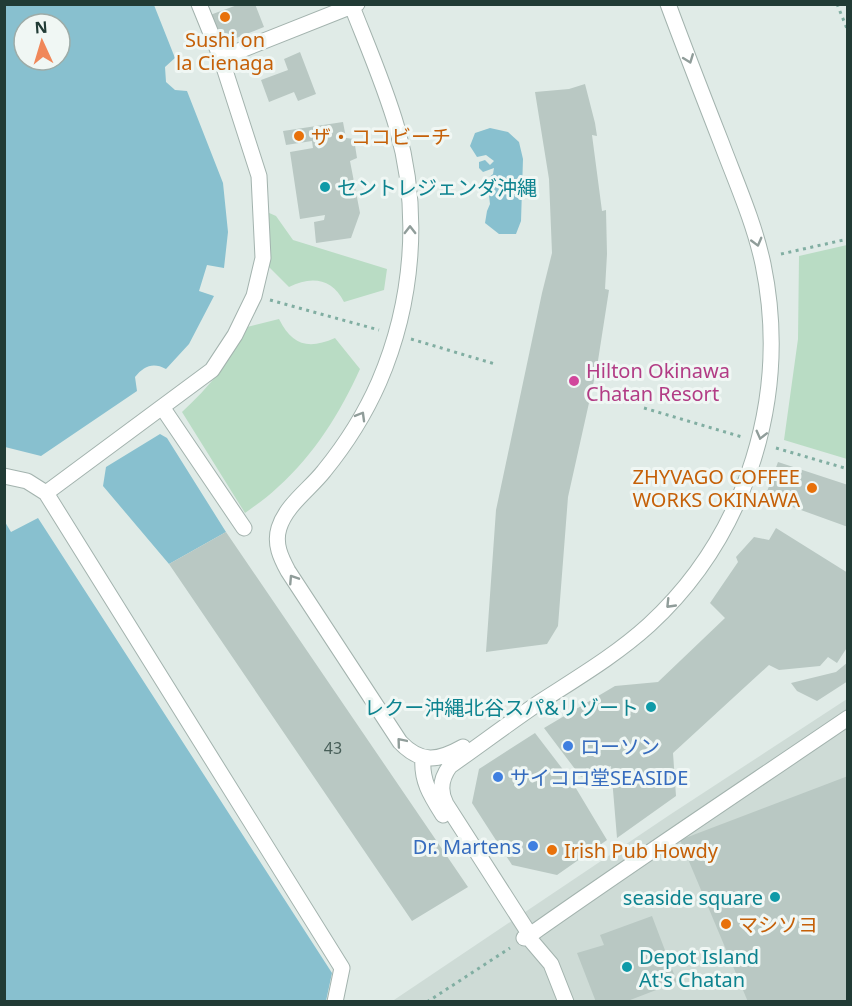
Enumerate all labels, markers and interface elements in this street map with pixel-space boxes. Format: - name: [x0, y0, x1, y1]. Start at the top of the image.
- marker: Sushi on la Cienaga: [218, 10, 232, 24]
- north arrow: [12, 12, 72, 72]
- text: N: [34, 16, 48, 38]
- place label: Sushi on la Cienaga: [176, 26, 274, 76]
- one-way arrow: [681, 53, 694, 64]
- place label: ザ・ココビーチ: [311, 123, 451, 150]
- marker: ザ・ココビーチ: [292, 129, 306, 143]
- place label: セントレジェンダ沖縄: [337, 174, 537, 201]
- marker: セントレジェンダ沖縄: [318, 180, 332, 194]
- one-way arrow: [404, 225, 417, 234]
- one-way arrow: [749, 237, 762, 247]
- place label: Hilton Okinawa Chatan Resort: [586, 357, 730, 407]
- marker: Hilton Okinawa Chatan Resort: [567, 374, 581, 388]
- one-way arrow: [354, 412, 366, 422]
- one-way arrow: [755, 429, 768, 439]
- place label: ZHYVAGO COFFEE WORKS OKINAWA: [632, 463, 800, 513]
- marker: ZHYVAGO COFFEE WORKS OKINAWA: [805, 481, 819, 495]
- one-way arrow: [289, 575, 301, 585]
- one-way arrow: [666, 597, 677, 608]
- place label: レクー沖縄北谷スパ&リゾート: [364, 694, 639, 721]
- marker: レクー沖縄北谷スパ&リゾート: [644, 700, 658, 714]
- place label: ローソン: [580, 733, 660, 760]
- house number: 43: [324, 737, 342, 759]
- one-way arrow: [397, 738, 408, 749]
- marker: ローソン: [561, 739, 575, 753]
- place label: サイコロ堂SEASIDE: [510, 764, 688, 791]
- marker: サイコロ堂SEASIDE: [491, 770, 505, 784]
- place label: Dr. Martens: [413, 833, 521, 860]
- place label: Irish Pub Howdy: [564, 837, 719, 864]
- marker: Dr. Martens: [526, 839, 540, 853]
- marker: Irish Pub Howdy: [545, 843, 559, 857]
- place label: seaside square: [623, 884, 763, 911]
- marker: seaside square: [768, 890, 782, 904]
- place label: マシソヨ: [738, 911, 818, 938]
- marker: マシソヨ: [719, 917, 733, 931]
- place label: Depot Island At's Chatan: [639, 943, 759, 993]
- marker: Depot Island At's Chatan: [620, 960, 634, 974]

